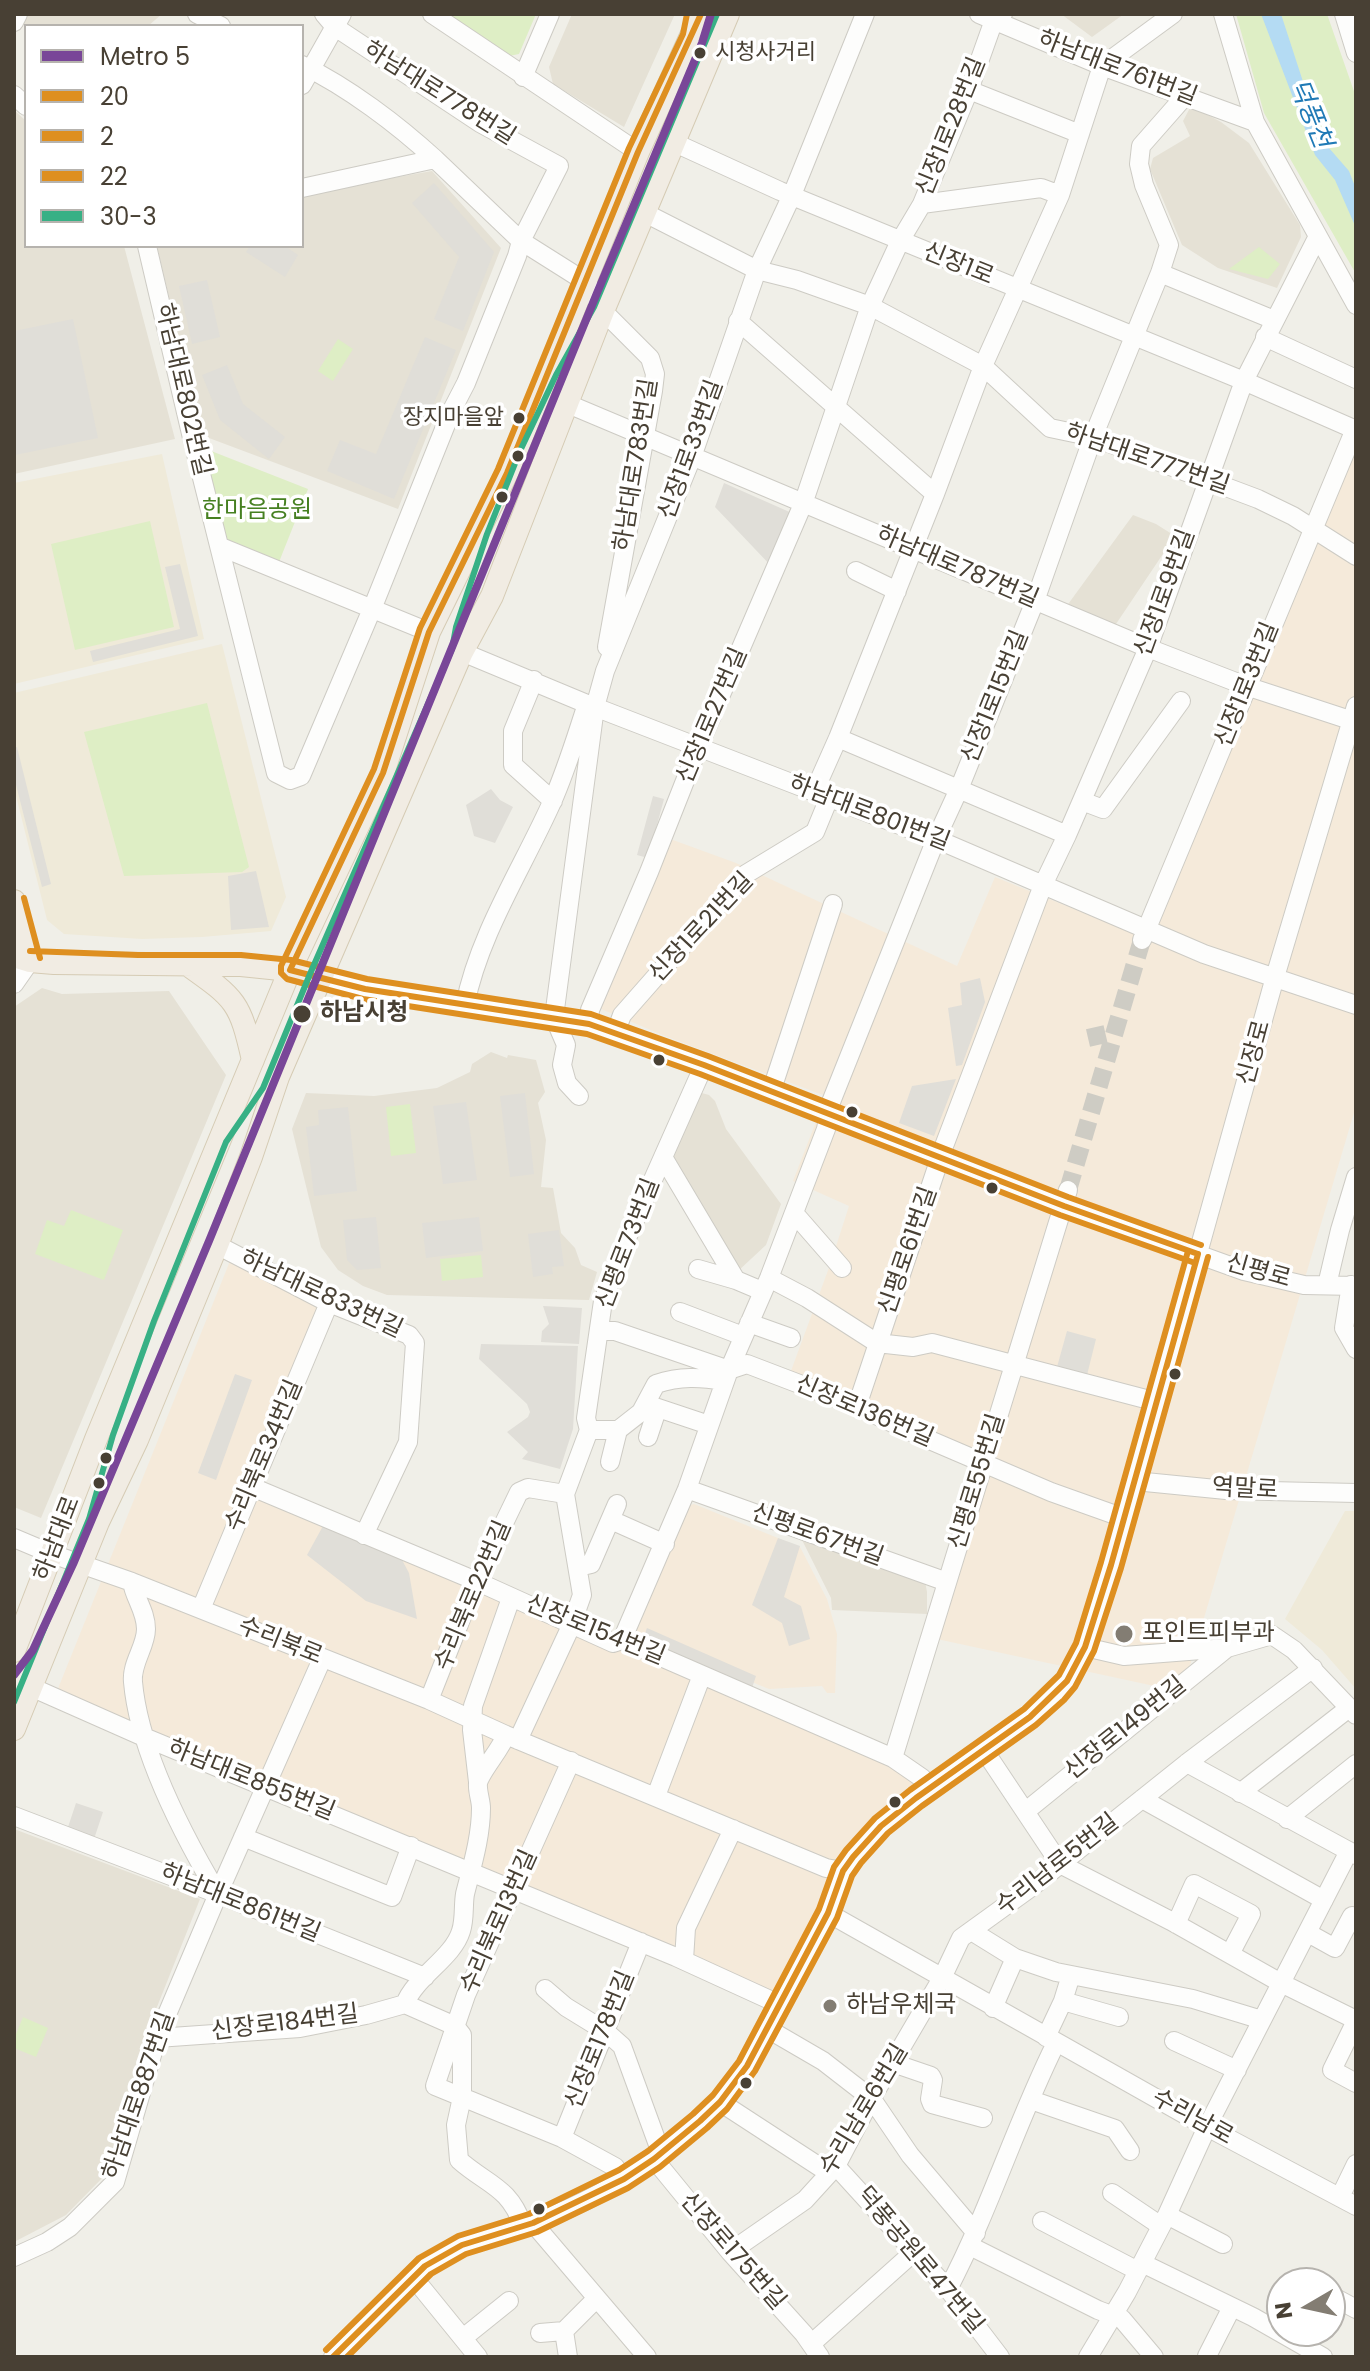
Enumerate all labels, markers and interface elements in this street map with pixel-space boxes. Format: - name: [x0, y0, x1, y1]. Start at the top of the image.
- legend: [24, 24, 304, 248]
- street label: 하남대로761번길: [1033, 25, 1201, 113]
- street label: 하남대로778번길: [358, 36, 520, 152]
- text: Metro 5: [100, 40, 190, 73]
- place label: 시청사거리: [715, 40, 816, 66]
- marker: 시청사거리: [692, 45, 708, 61]
- street label: 신장1로28번길: [911, 53, 993, 201]
- water label: 덕풍천: [1281, 75, 1337, 153]
- text: 20: [100, 80, 129, 113]
- text: 2: [100, 120, 114, 153]
- text: 22: [100, 160, 128, 193]
- text: 30-3: [100, 200, 157, 233]
- street label: 신장1로: [918, 238, 998, 292]
- street label: 하남대로802번길: [148, 301, 216, 479]
- street label: 하남대로783번길: [609, 376, 665, 554]
- street label: 신장1로33번길: [653, 376, 731, 524]
- place label: 장지마을앞: [403, 405, 504, 431]
- marker: 장지마을앞: [511, 410, 527, 426]
- street label: 하남대로777번길: [1061, 418, 1233, 502]
- unlabelled marker: [510, 448, 526, 464]
- unlabelled marker: [494, 489, 510, 505]
- park label: 한마음공원: [202, 497, 312, 525]
- street label: 하남대로787번길: [871, 521, 1043, 615]
- street label: 신장1로9번길: [1130, 525, 1202, 661]
- street label: 신장1로3번길: [1210, 618, 1286, 752]
- street label: 신장1로15번길: [956, 626, 1036, 768]
- street label: 신장1로27번길: [671, 644, 755, 788]
- street label: 하남대로801번길: [784, 770, 954, 858]
- street label: 신장1로21번길: [644, 867, 760, 989]
- place label: 하남시청: [320, 1000, 408, 1028]
- marker: 하남시청: [291, 1003, 313, 1025]
- street label: 신장로: [1233, 1017, 1277, 1089]
- unlabelled marker: [651, 1052, 667, 1068]
- unlabelled marker: [844, 1104, 860, 1120]
- street label: 신평로73번길: [591, 1175, 667, 1313]
- unlabelled marker: [984, 1180, 1000, 1196]
- street label: 신평로61번길: [874, 1183, 944, 1319]
- street label: 하남대로833번길: [235, 1245, 407, 1345]
- street label: 신평로: [1222, 1249, 1294, 1295]
- unlabelled marker: [1167, 1366, 1183, 1382]
- street label: 신장로136번길: [791, 1370, 937, 1454]
- street label: 수리북로34번길: [220, 1376, 310, 1536]
- street label: 신평로55번길: [944, 1411, 1012, 1553]
- unlabelled marker: [98, 1450, 114, 1466]
- street label: 역말로: [1211, 1474, 1279, 1506]
- unlabelled marker: [91, 1475, 107, 1491]
- street label: 하남대로: [29, 1493, 87, 1585]
- street label: 신평로67번길: [747, 1499, 887, 1573]
- street label: 수리북로22번길: [429, 1517, 519, 1675]
- street label: 신장로154번길: [521, 1590, 669, 1672]
- street label: 수리북로: [234, 1612, 326, 1672]
- place label: 포인트피부과: [1142, 1620, 1274, 1648]
- marker: 포인트피부과: [1113, 1623, 1135, 1645]
- street label: 신장로149번길: [1059, 1671, 1193, 1787]
- street label: 하남대로855번길: [163, 1734, 339, 1828]
- unlabelled marker: [887, 1794, 903, 1810]
- street label: 수리남로5번길: [991, 1808, 1125, 1922]
- street label: 수리북로13번길: [455, 1846, 545, 1998]
- street label: 하남대로861번길: [156, 1859, 324, 1949]
- street label: 신장로178번길: [560, 1967, 642, 2113]
- place label: 하남우체국: [846, 1992, 956, 2020]
- marker: 하남우체국: [821, 1997, 839, 2015]
- street label: 신장로184번길: [210, 2001, 360, 2047]
- street label: 하남대로887번길: [98, 2008, 182, 2184]
- street label: 수리남로6번길: [815, 2039, 915, 2181]
- unlabelled marker: [738, 2075, 754, 2091]
- street label: 수리남로: [1146, 2084, 1238, 2152]
- street label: 덕풍공원로47번길: [849, 2182, 989, 2340]
- street label: 신장로175번길: [673, 2187, 791, 2317]
- unlabelled marker: [531, 2201, 547, 2217]
- north arrow: [1266, 2267, 1346, 2347]
- text: N: [1267, 2300, 1300, 2321]

